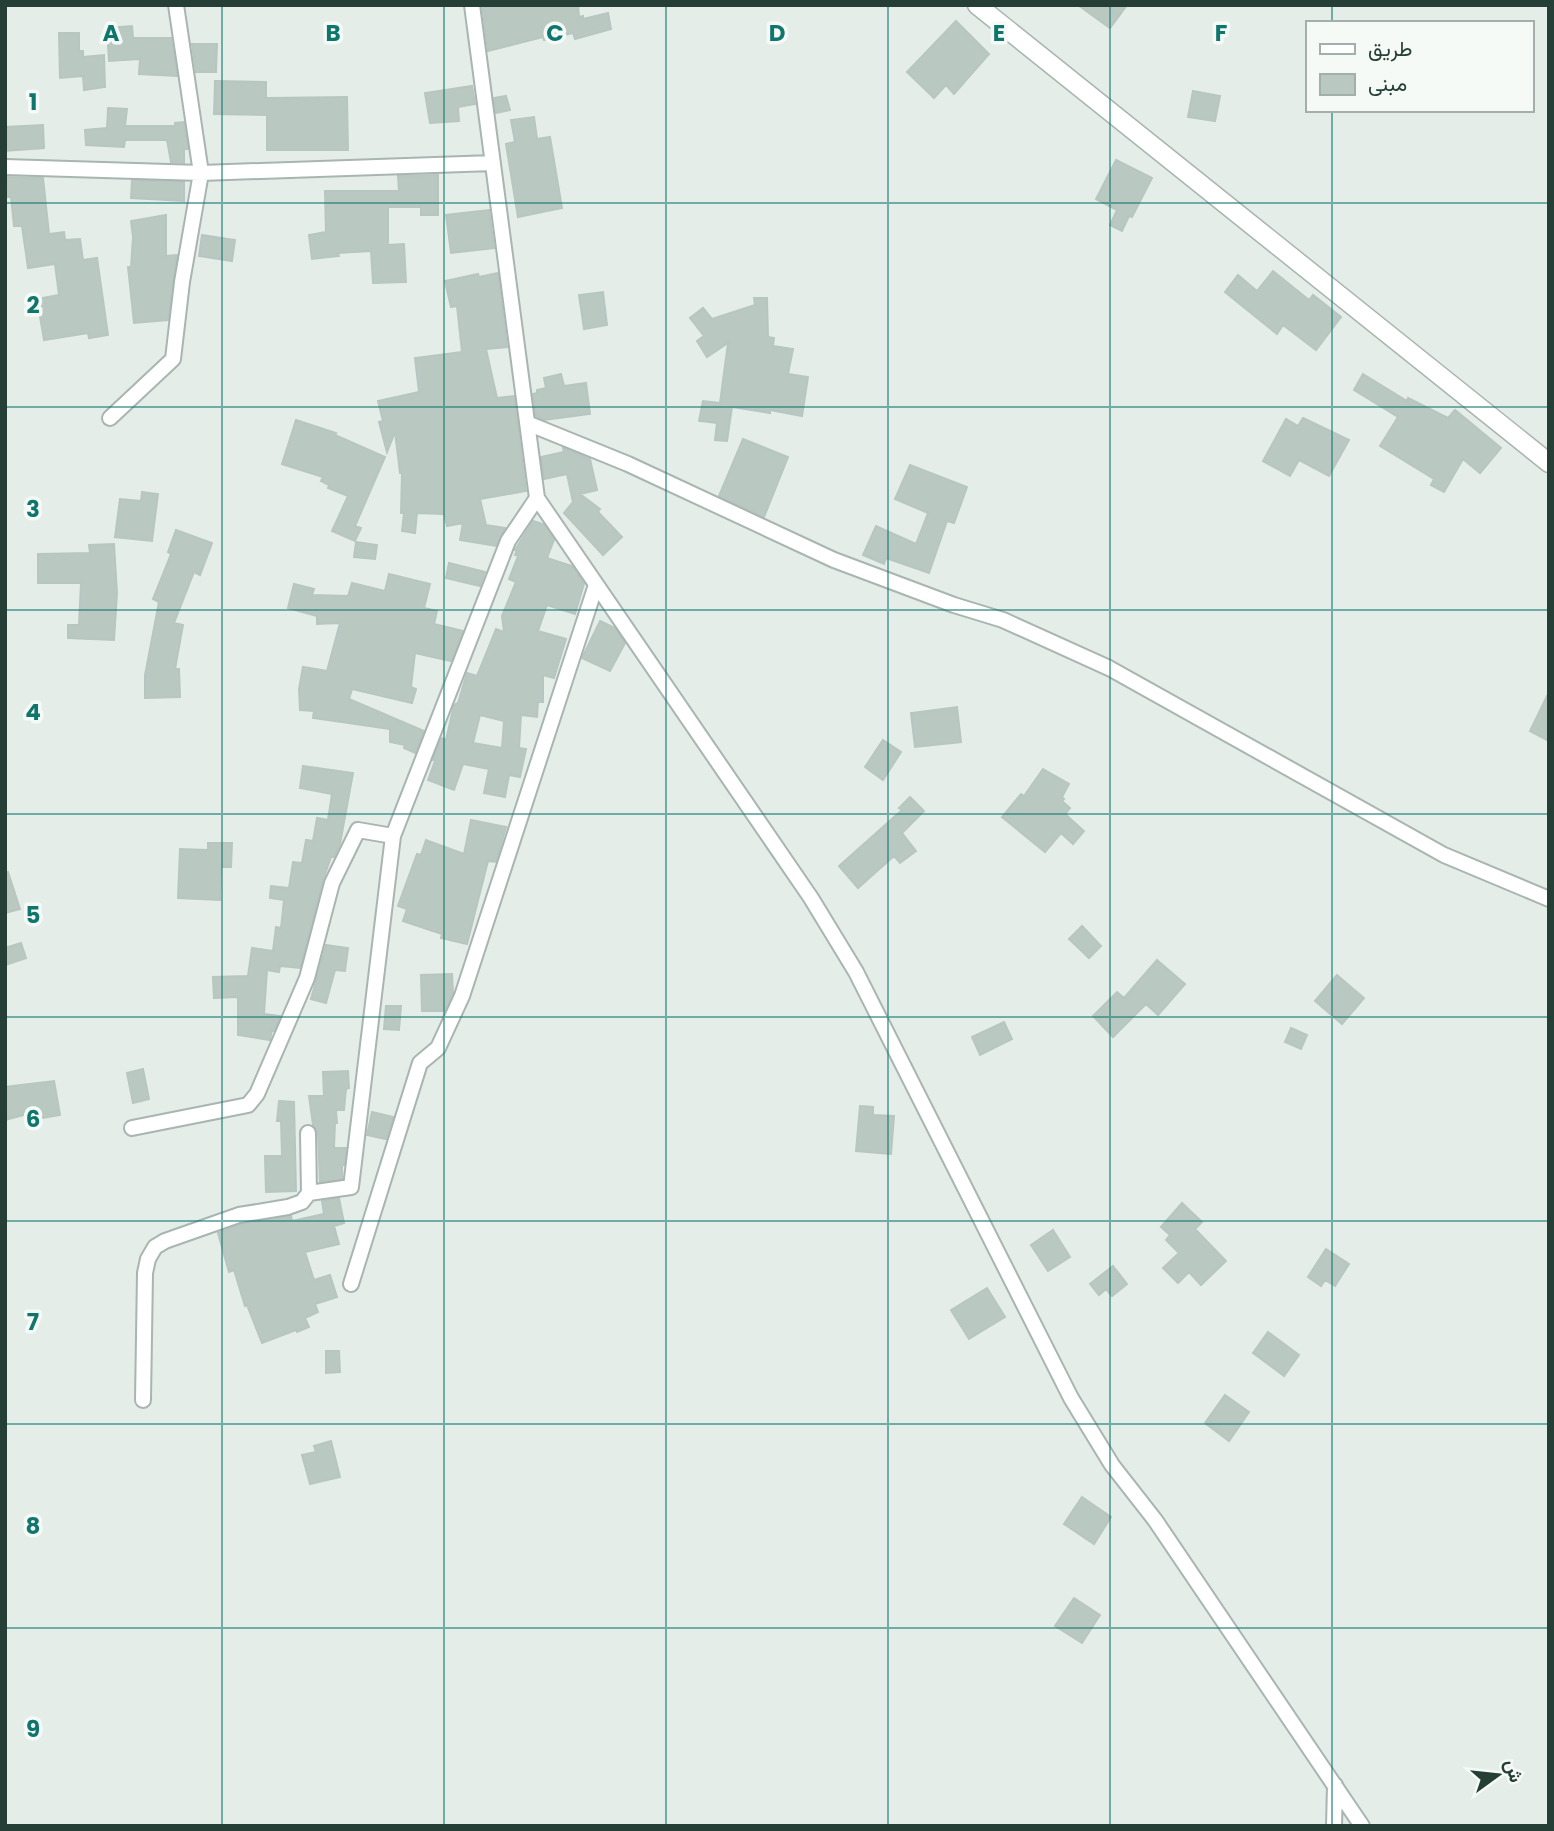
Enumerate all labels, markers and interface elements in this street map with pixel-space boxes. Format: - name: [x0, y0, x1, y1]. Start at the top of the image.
- text: A: [103, 17, 120, 49]
- text: B: [325, 17, 341, 49]
- text: C: [546, 17, 564, 49]
- text: D: [769, 17, 785, 49]
- text: E: [993, 17, 1005, 49]
- text: F: [1215, 17, 1227, 49]
- legend: [1306, 21, 1533, 112]
- text: طريق: [1368, 34, 1413, 63]
- text: مبنى: [1368, 69, 1407, 98]
- text: 1: [29, 86, 37, 118]
- text: 2: [26, 289, 40, 321]
- text: 3: [26, 493, 40, 525]
- text: 4: [25, 696, 41, 728]
- text: 5: [26, 899, 40, 931]
- text: 6: [26, 1103, 40, 1135]
- text: 7: [27, 1306, 39, 1338]
- text: 8: [26, 1510, 40, 1542]
- text: 9: [26, 1713, 40, 1745]
- north arrow: [1463, 1740, 1533, 1810]
- text: ش: [1498, 1756, 1530, 1785]

